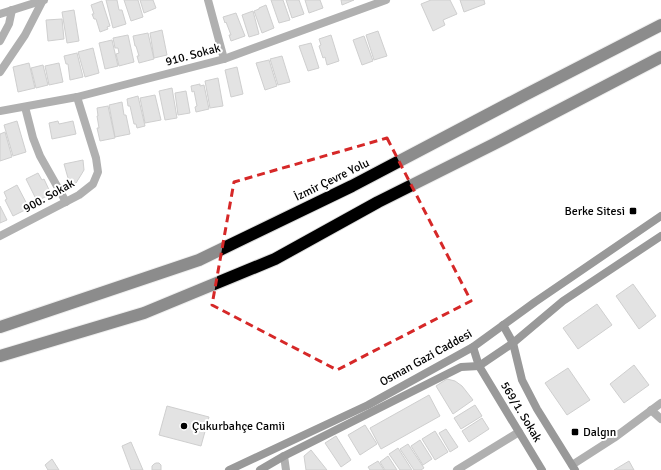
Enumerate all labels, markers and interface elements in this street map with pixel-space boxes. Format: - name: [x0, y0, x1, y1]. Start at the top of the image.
- street label: 910. Sokak: [164, 40, 222, 70]
- street label: İzmir Çevre Yolu: [292, 155, 372, 205]
- street label: 900. Sokak: [21, 176, 77, 216]
- place label: Berke Sitesi: [564, 204, 625, 219]
- marker: Berke Sitesi: [628, 206, 638, 216]
- street label: Osman Gazi Caddesi: [377, 326, 475, 390]
- street label: 569/1. Sokak: [497, 379, 545, 445]
- place label: Çukurbahçe Camii: [192, 419, 285, 434]
- marker: Çukurbahçe Camii: [179, 421, 189, 431]
- place label: Dalgın: [583, 425, 616, 440]
- marker: Dalgın: [570, 427, 580, 437]

